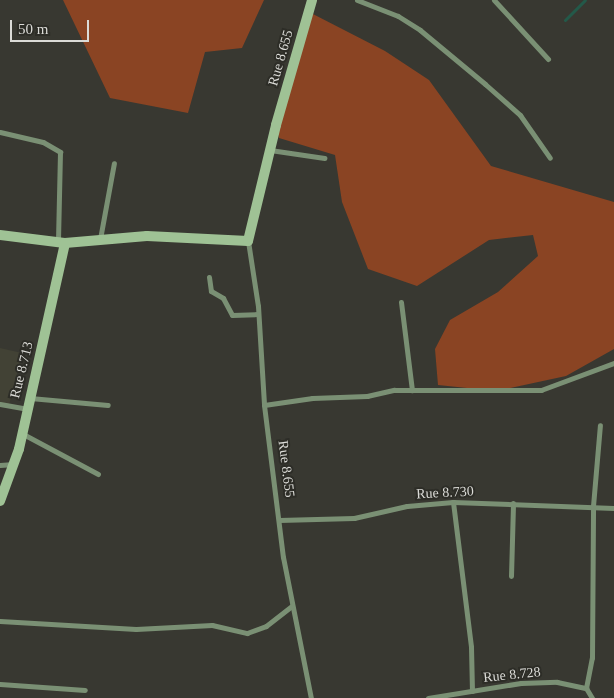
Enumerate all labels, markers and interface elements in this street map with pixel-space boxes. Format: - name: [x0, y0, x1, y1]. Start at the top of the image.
- scale bar: [12, 10, 91, 42]
- text: 50 m: [18, 21, 48, 37]
- street label: Rue 8.655: [265, 28, 297, 88]
- street label: Rue 8.713: [7, 340, 37, 400]
- street label: Rue 8.655: [274, 439, 298, 499]
- street label: Rue 8.730: [416, 483, 474, 503]
- street label: Rue 8.728: [483, 664, 541, 686]

